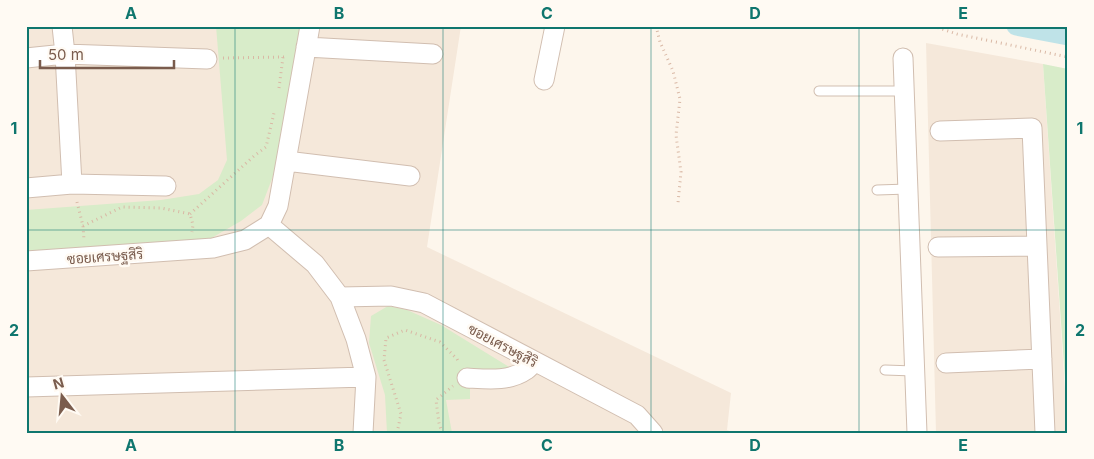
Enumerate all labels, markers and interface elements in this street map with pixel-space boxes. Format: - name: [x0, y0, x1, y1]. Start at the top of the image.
- text: A: [125, 3, 137, 23]
- text: B: [334, 3, 344, 23]
- text: C: [541, 3, 553, 23]
- text: D: [749, 3, 761, 23]
- text: E: [958, 3, 968, 23]
- scale bar: [40, 38, 174, 70]
- text: 50 m: [48, 45, 84, 64]
- text: 1: [11, 118, 17, 138]
- text: 1: [1077, 118, 1083, 138]
- street label: ซอยเศรษฐสิริ: [66, 245, 144, 268]
- text: 2: [9, 320, 19, 340]
- street label: ซอยเศรษฐสิริ: [465, 320, 541, 371]
- text: 2: [1075, 320, 1085, 340]
- north arrow: [38, 372, 88, 422]
- text: N: [51, 373, 66, 393]
- text: A: [125, 435, 137, 455]
- text: B: [334, 435, 344, 455]
- text: C: [541, 435, 553, 455]
- text: D: [749, 435, 761, 455]
- text: E: [958, 435, 968, 455]

